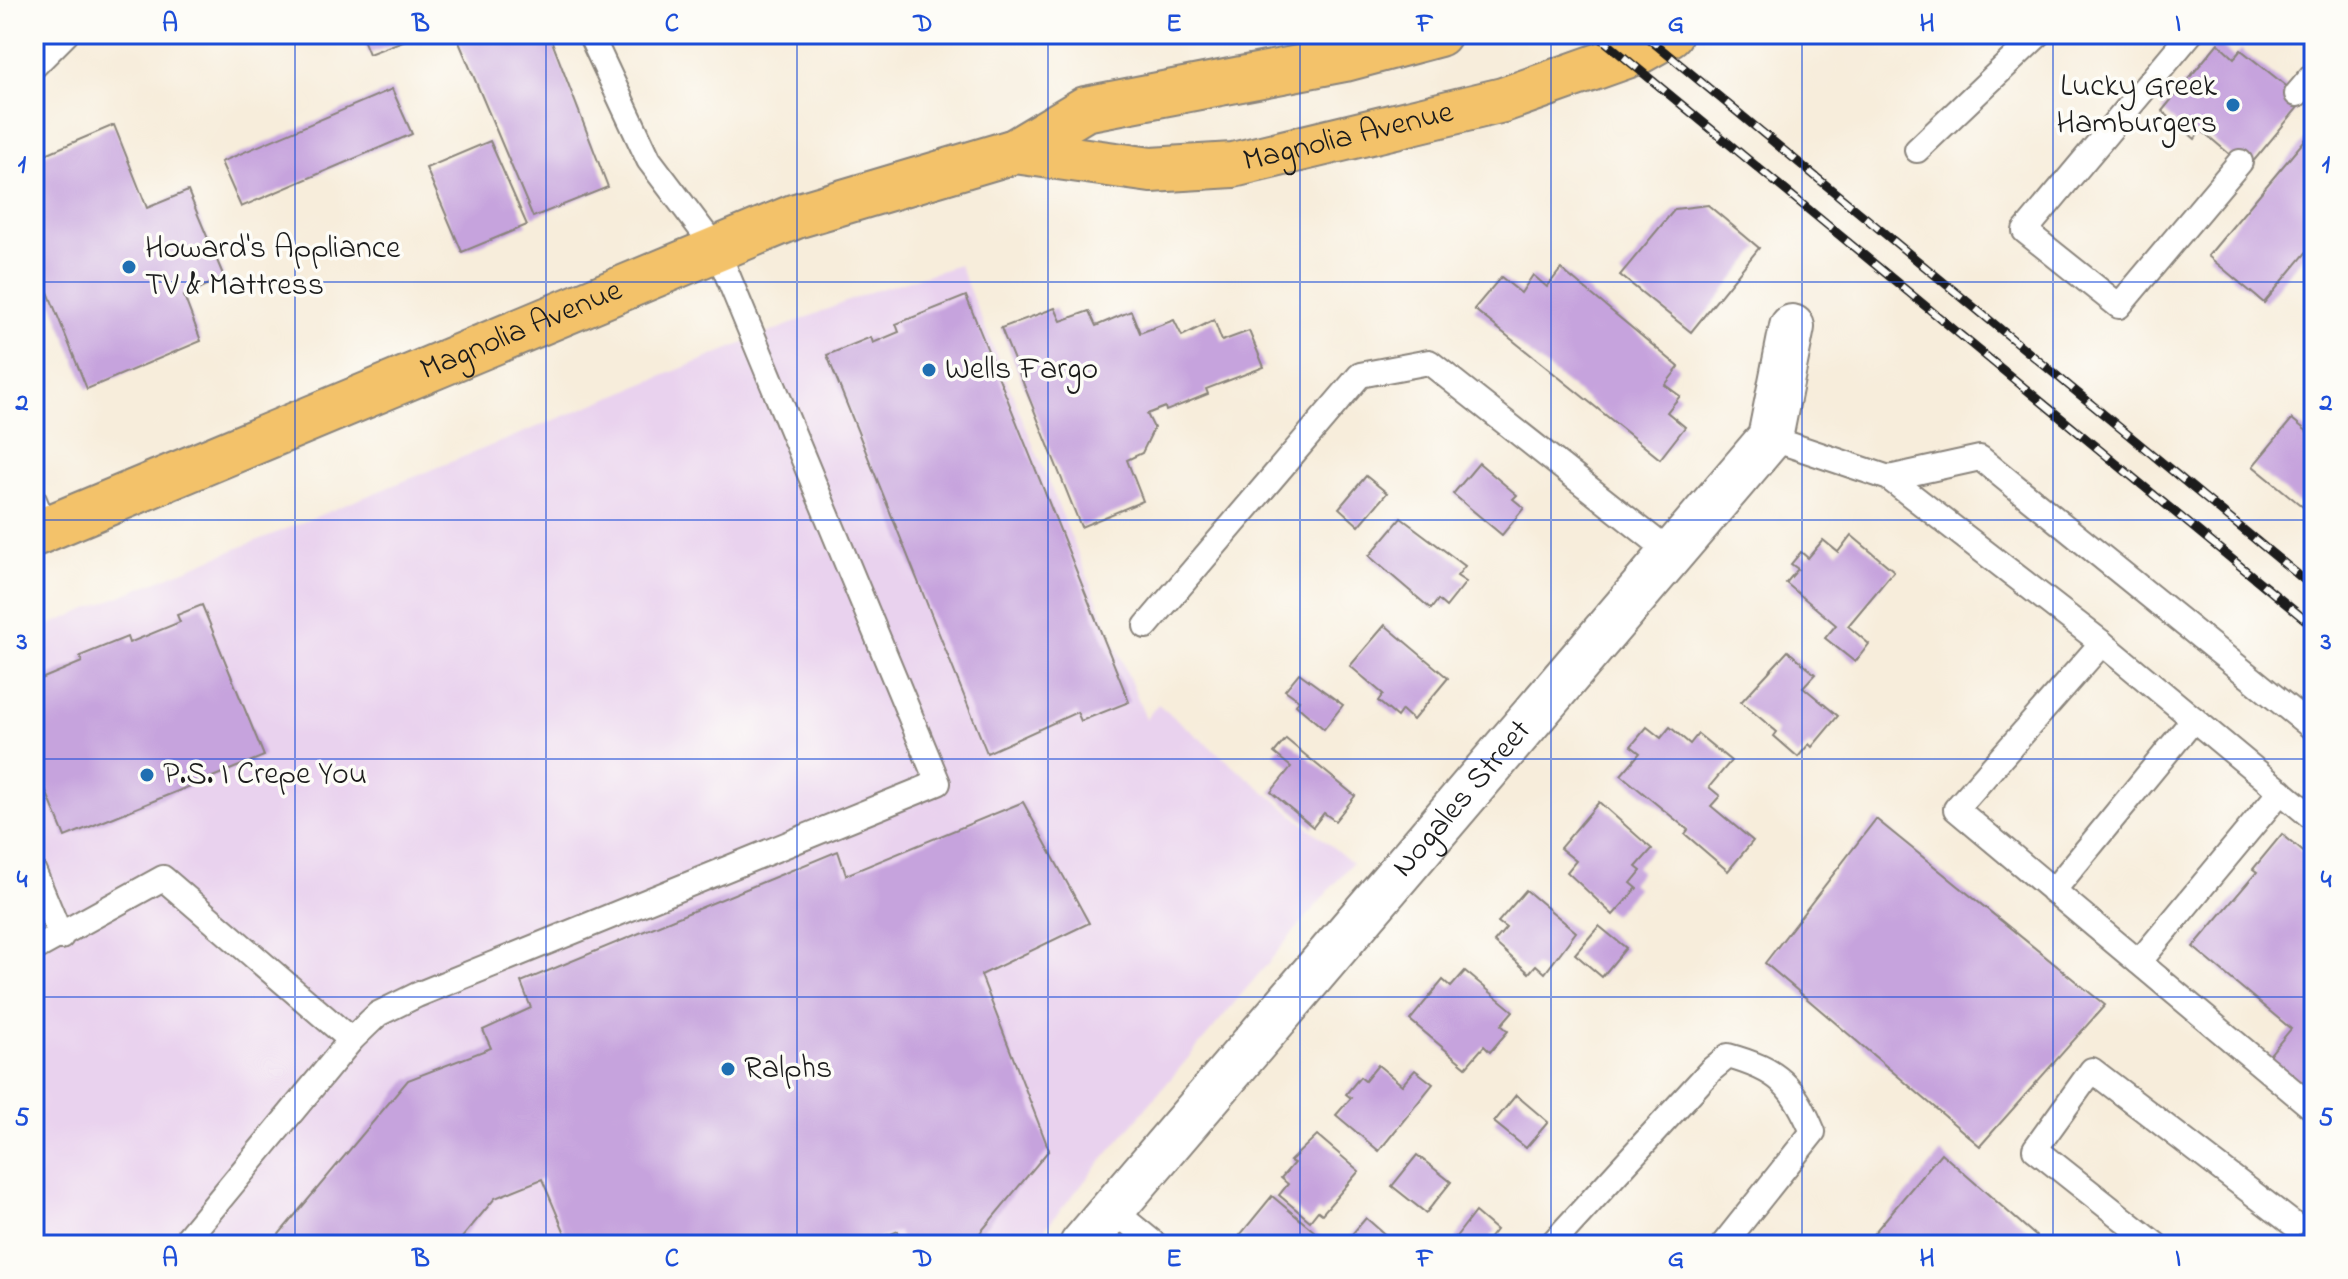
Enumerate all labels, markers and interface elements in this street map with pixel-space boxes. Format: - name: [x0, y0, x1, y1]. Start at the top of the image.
- text: A: [162, 6, 178, 44]
- text: B: [411, 6, 430, 44]
- text: C: [665, 6, 679, 44]
- text: D: [912, 6, 933, 44]
- text: E: [1166, 6, 1182, 44]
- text: F: [1415, 6, 1434, 44]
- text: G: [1668, 6, 1684, 44]
- text: H: [1919, 6, 1935, 44]
- text: I: [2175, 6, 2181, 44]
- place label: Lucky Greek Hamburgers: [2056, 64, 2218, 148]
- street label: Magnolia Avenue: [1238, 89, 1459, 185]
- marker: Lucky Greek Hamburgers: [2224, 96, 2242, 114]
- text: 1: [18, 147, 27, 185]
- text: 1: [2322, 147, 2331, 185]
- place label: Howard's Appliance TV & Mattress: [145, 226, 401, 310]
- marker: Howard's Appliance TV & Mattress: [120, 258, 138, 276]
- street label: Magnolia Avenue: [413, 267, 630, 394]
- place label: Wells Fargo: [945, 347, 1098, 394]
- marker: Wells Fargo: [920, 361, 938, 379]
- text: 2: [15, 385, 29, 423]
- text: 2: [2319, 385, 2333, 423]
- text: 3: [16, 624, 28, 662]
- text: 3: [2320, 624, 2332, 662]
- street label: Nogales Street: [1381, 710, 1543, 888]
- place label: P.S. I Crepe You: [163, 752, 367, 799]
- marker: P.S. I Crepe You: [138, 766, 156, 784]
- text: 4: [17, 862, 28, 900]
- text: 4: [2321, 862, 2332, 900]
- place label: Ralphs: [744, 1046, 832, 1093]
- marker: Ralphs: [719, 1060, 737, 1078]
- text: 5: [15, 1100, 30, 1138]
- text: 5: [2319, 1100, 2334, 1138]
- text: A: [162, 1241, 178, 1279]
- text: B: [411, 1241, 430, 1279]
- text: C: [665, 1241, 679, 1279]
- text: D: [912, 1241, 933, 1279]
- text: E: [1166, 1241, 1182, 1279]
- text: F: [1415, 1241, 1434, 1279]
- text: G: [1668, 1241, 1684, 1279]
- text: H: [1919, 1241, 1935, 1279]
- text: I: [2175, 1241, 2181, 1279]

